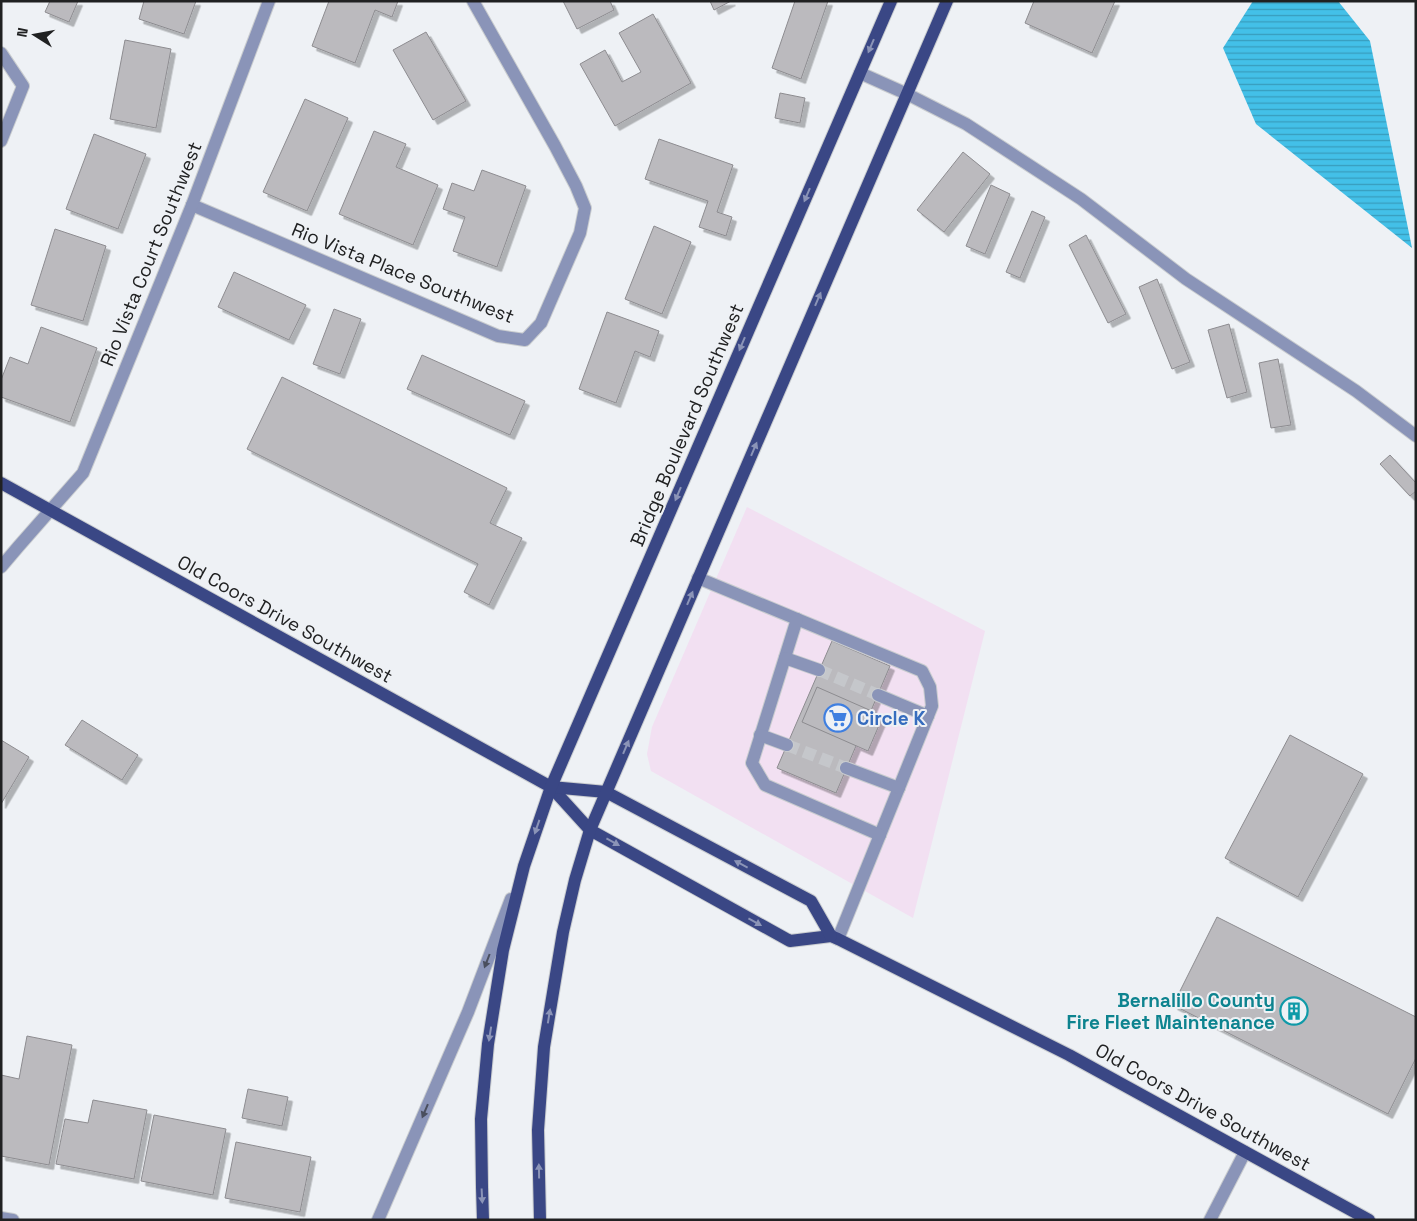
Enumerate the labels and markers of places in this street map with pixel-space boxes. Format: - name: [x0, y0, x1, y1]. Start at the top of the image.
- supermarket icon: Circle K: [823, 703, 853, 733]
- place label: Circle K: [857, 706, 925, 731]
- place label: Bernalillo County Fire Fleet Maintenance: [1067, 988, 1275, 1035]
- building icon: Bernalillo County Fire Fleet Maintenance: [1279, 996, 1309, 1026]

